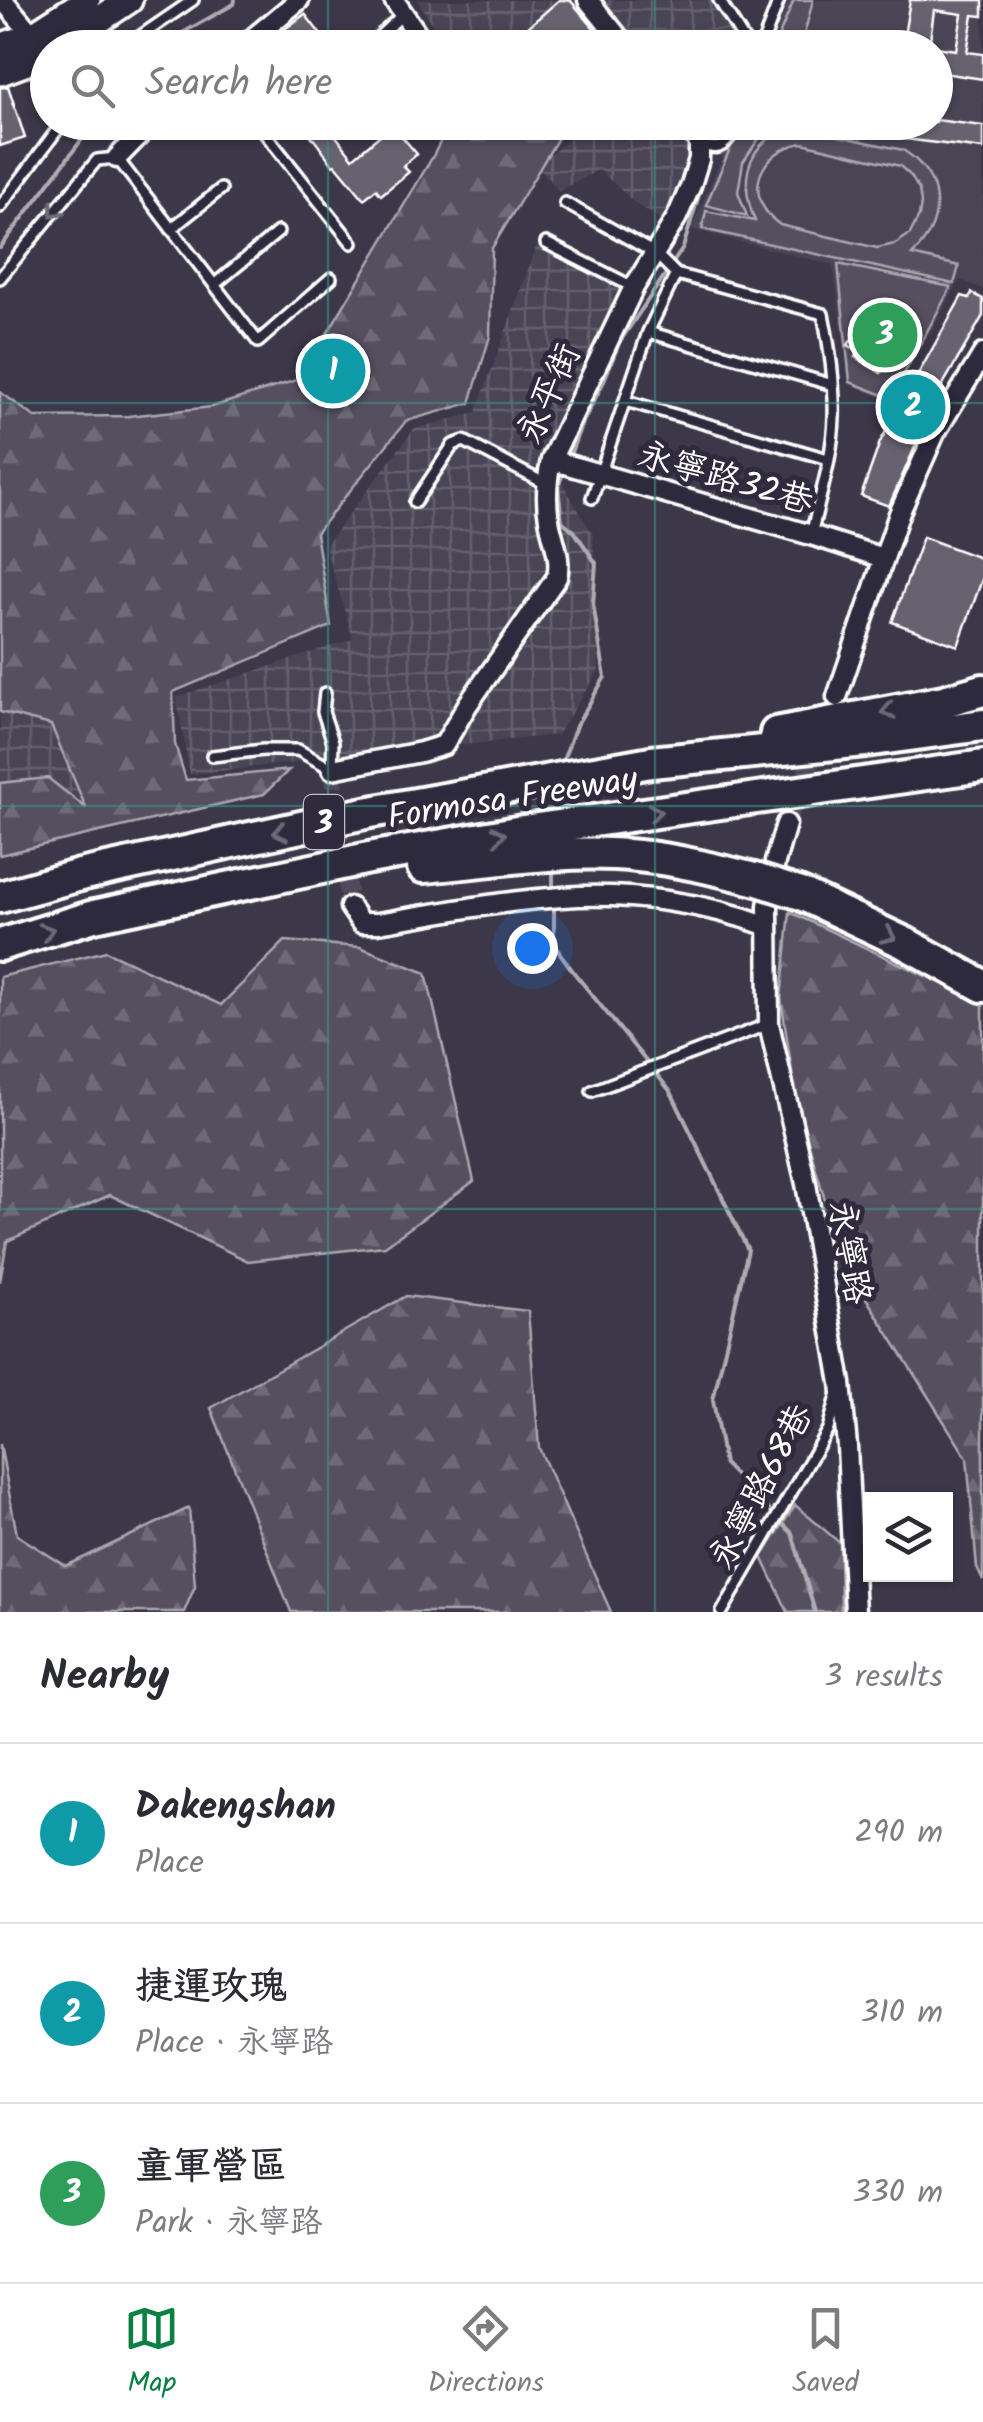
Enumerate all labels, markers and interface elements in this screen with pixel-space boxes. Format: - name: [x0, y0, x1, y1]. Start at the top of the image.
- search box: [30, 30, 953, 140]
- text: Search here: [145, 55, 332, 115]
- icon: search: [65, 58, 120, 113]
- one-way arrow: [49, 200, 67, 218]
- pin: 3: [852, 298, 918, 372]
- pin: 1: [300, 334, 366, 408]
- street label: 永平街: [504, 335, 598, 454]
- pin: 2: [880, 370, 946, 444]
- street label: 永寧路32巷: [631, 428, 820, 532]
- one-way arrow: [880, 700, 897, 721]
- street label: Formosa Freeway: [383, 752, 642, 847]
- road number: 3: [304, 795, 344, 849]
- one-way arrow: [647, 802, 664, 823]
- one-way arrow: [272, 820, 289, 841]
- one-way arrow: [490, 825, 507, 846]
- one-way arrow: [38, 922, 55, 942]
- your location: [507, 923, 558, 974]
- one-way arrow: [879, 923, 897, 943]
- street label: 永寧路: [811, 1196, 885, 1309]
- street label: 永寧路68巷: [696, 1395, 830, 1580]
- map controls: [863, 1492, 953, 1582]
- button: layers: [863, 1492, 953, 1582]
- text: Nearby: [40, 1644, 169, 1711]
- text: 3 results: [824, 1652, 943, 1703]
- text: Dakengshan: [135, 1778, 336, 1838]
- text: 1: [68, 1808, 77, 1859]
- text: 290 m: [854, 1808, 943, 1859]
- text: Place: [135, 1838, 204, 1889]
- text: 捷運玫瑰: [135, 1958, 287, 2018]
- text: 2: [63, 1988, 82, 2039]
- text: 310 m: [860, 1988, 943, 2039]
- text: Place · 永寧路: [135, 2018, 333, 2069]
- text: 童軍營區: [135, 2138, 287, 2198]
- text: 3: [64, 2168, 81, 2219]
- text: 330 m: [852, 2168, 943, 2219]
- text: Park · 永寧路: [135, 2198, 322, 2249]
- tab: Map: [124, 2301, 179, 2406]
- tab: Directions: [428, 2301, 544, 2406]
- tab: Saved: [792, 2301, 859, 2406]

